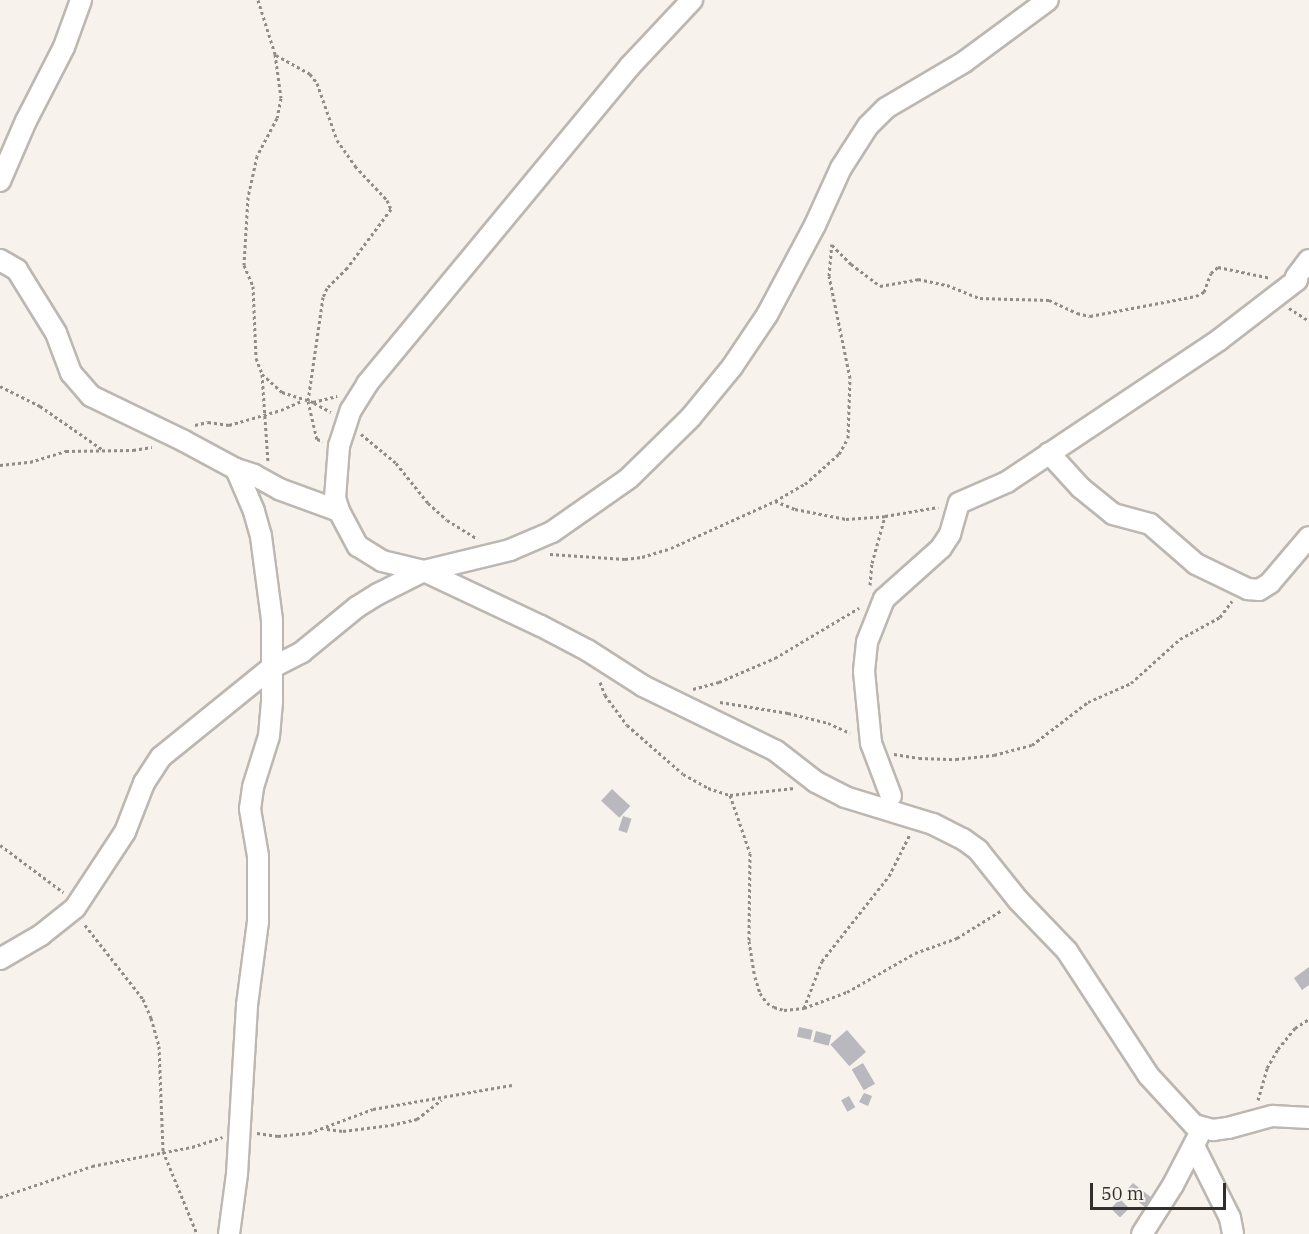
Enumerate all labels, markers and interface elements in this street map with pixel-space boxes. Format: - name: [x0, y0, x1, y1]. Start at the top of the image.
- scale bar: [1093, 1171, 1230, 1209]
- text: 50 m: [1101, 1182, 1144, 1205]

